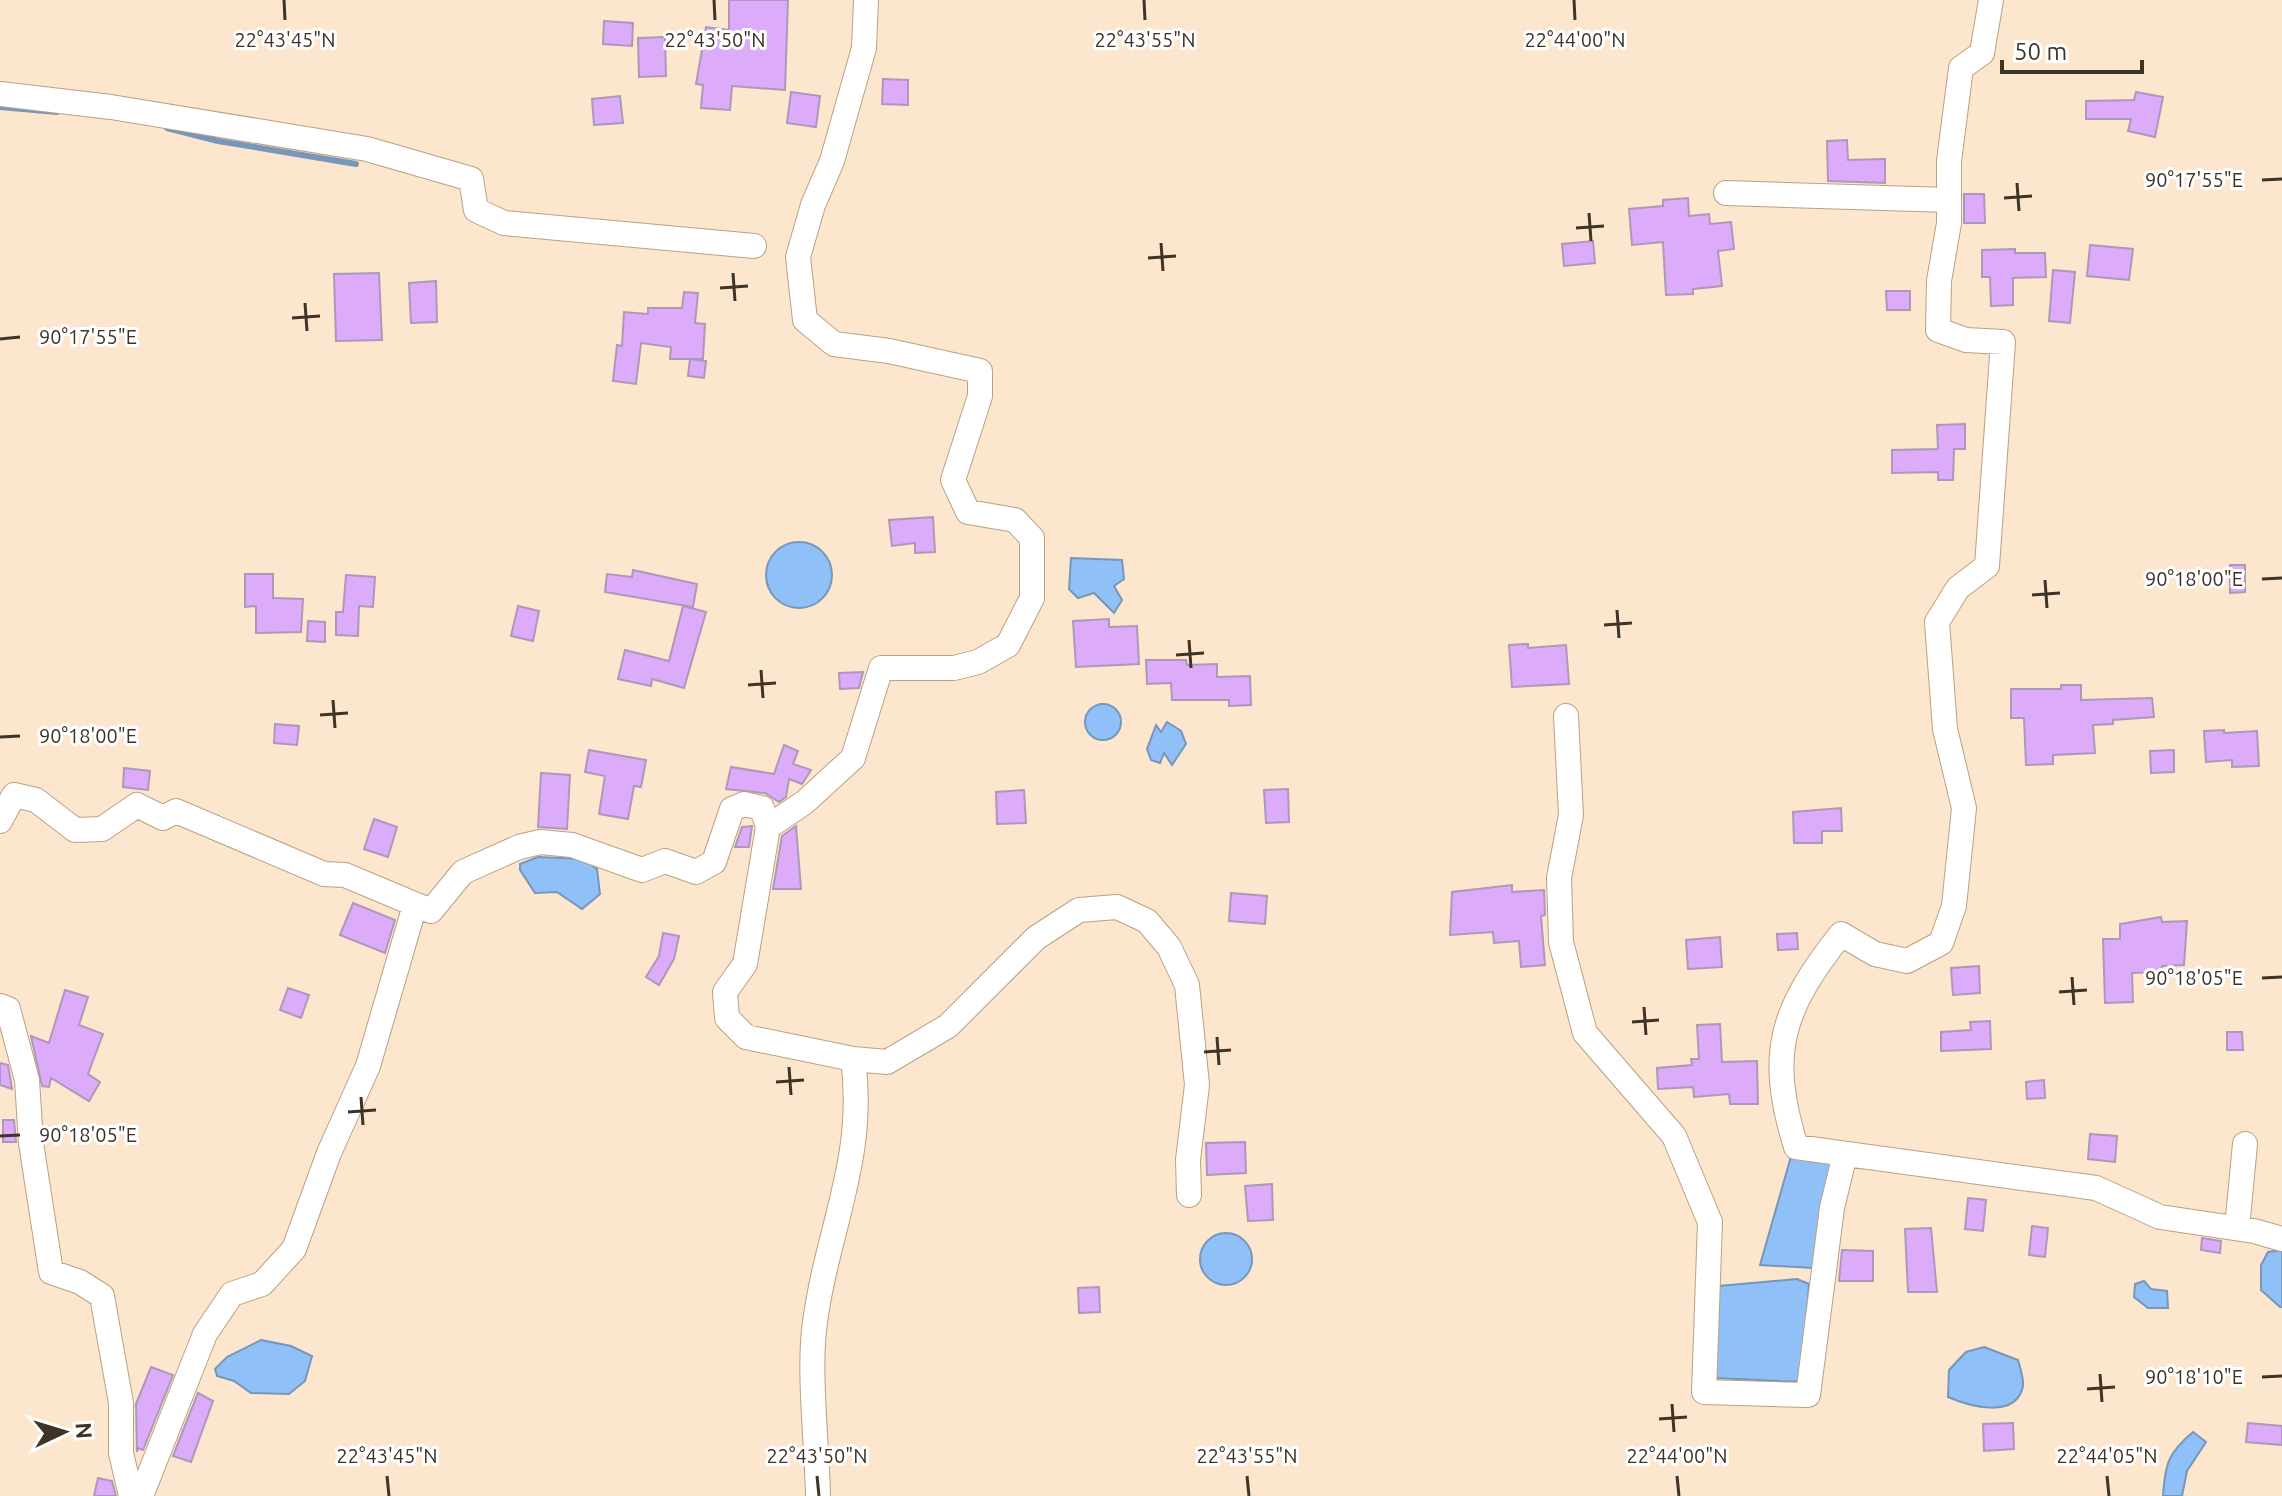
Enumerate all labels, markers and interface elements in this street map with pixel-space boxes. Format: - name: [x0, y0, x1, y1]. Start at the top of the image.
- scale bar: [2002, 24, 2142, 74]
- text: 22°43'45"N: [234, 28, 336, 51]
- text: 22°43'50"N: [664, 28, 766, 51]
- text: 22°43'55"N: [1094, 28, 1196, 51]
- text: 22°44'00"N: [1524, 28, 1626, 51]
- text: 50 m: [2014, 38, 2067, 65]
- text: 90°17'55"E: [2145, 168, 2243, 191]
- text: 90°17'55"E: [39, 325, 137, 348]
- text: 90°18'00"E: [2145, 567, 2243, 590]
- text: 90°18'00"E: [39, 724, 137, 747]
- text: 90°18'05"E: [2145, 966, 2243, 989]
- text: 90°18'05"E: [39, 1123, 137, 1146]
- text: 90°18'10"E: [2145, 1365, 2243, 1388]
- north arrow: [24, 1392, 104, 1472]
- text: N: [71, 1422, 97, 1440]
- text: 22°43'45"N: [336, 1444, 438, 1467]
- text: 22°43'50"N: [766, 1444, 868, 1467]
- text: 22°43'55"N: [1196, 1444, 1298, 1467]
- text: 22°44'00"N: [1626, 1444, 1728, 1467]
- text: 22°44'05"N: [2056, 1444, 2158, 1467]

